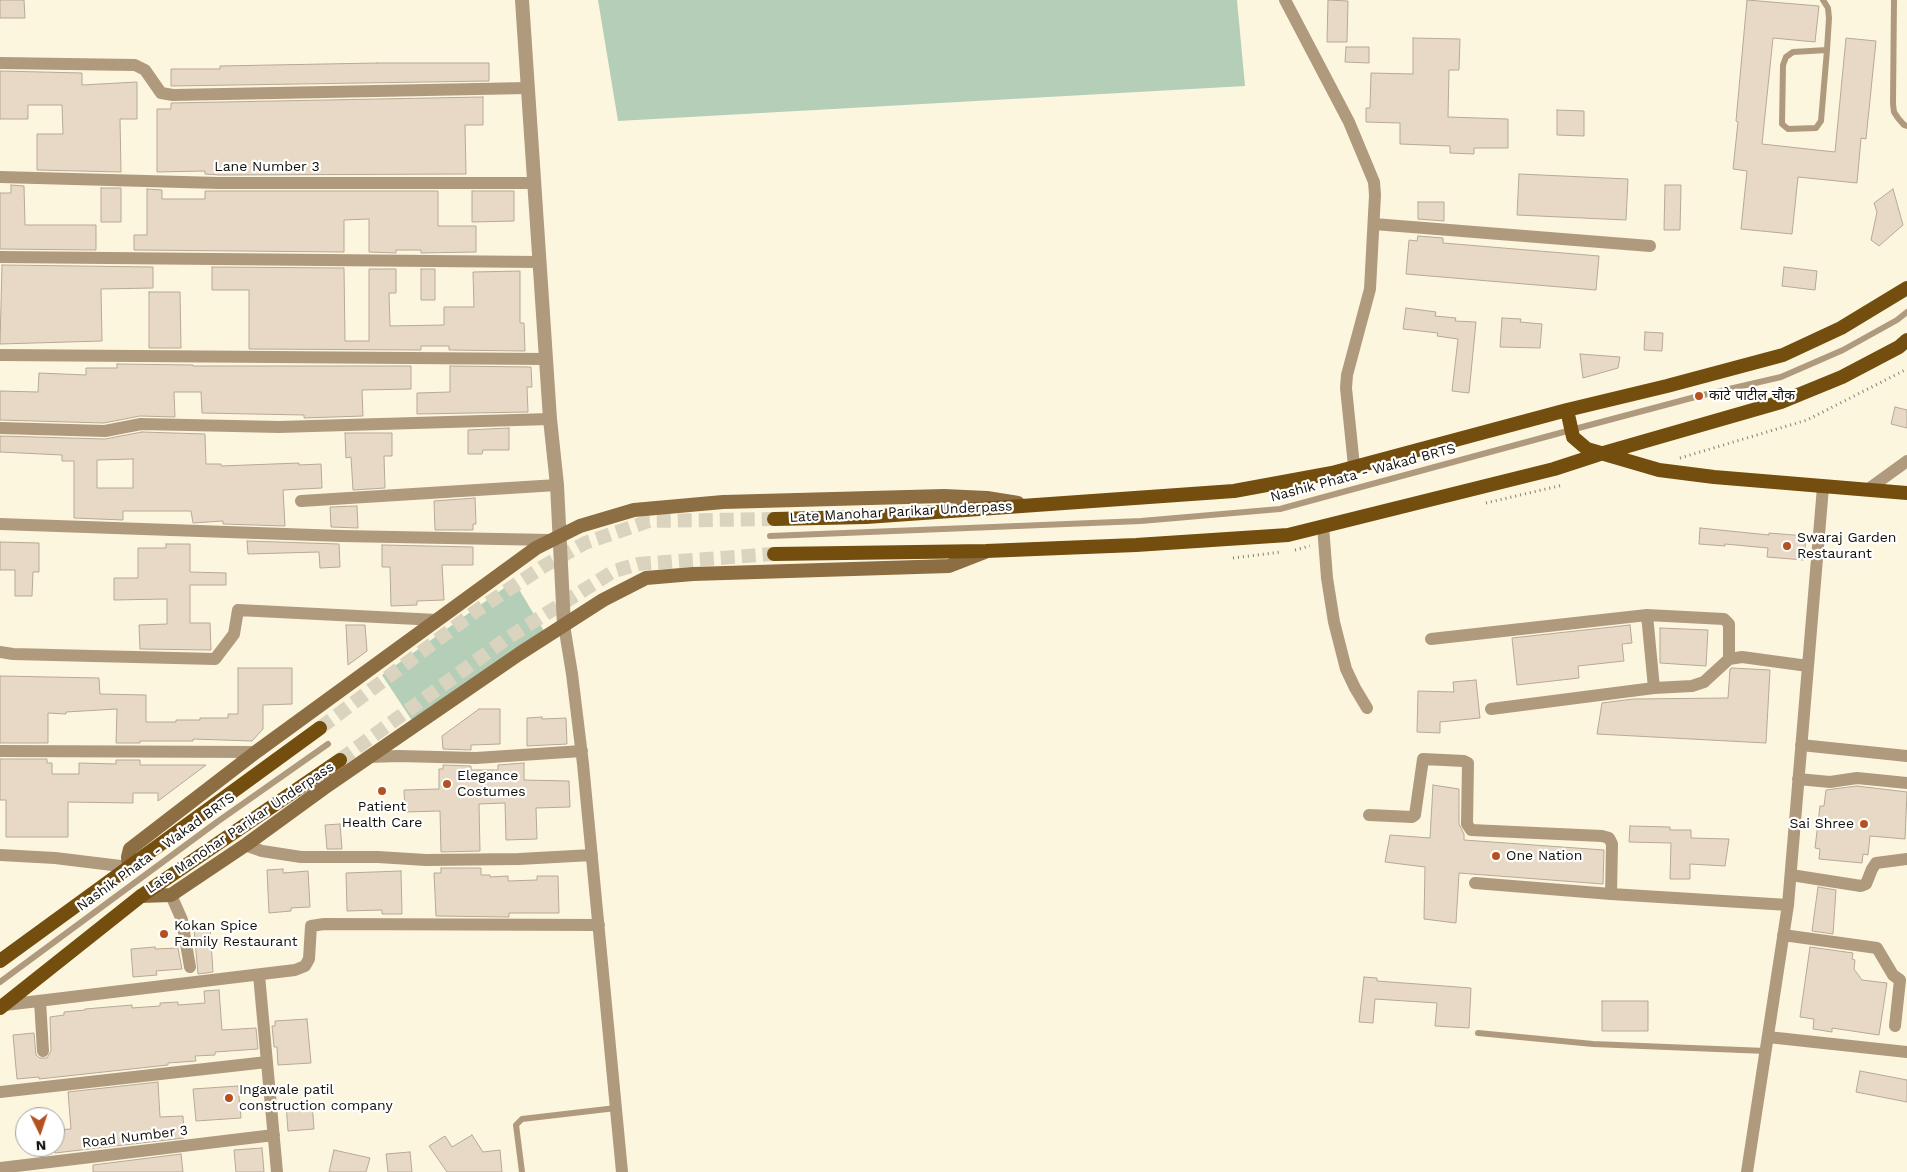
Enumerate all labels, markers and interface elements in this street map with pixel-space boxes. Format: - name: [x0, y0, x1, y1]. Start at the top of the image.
- street label: Lane Number 3: [214, 159, 320, 175]
- place label: काटे पाटील चौक: [1709, 388, 1795, 404]
- marker: काटे पाटील चौक: [1693, 390, 1705, 402]
- street label: Nashik Phata - Wakad BRTS: [1268, 440, 1458, 506]
- street label: Late Manohar Parikar Underpass: [789, 498, 1013, 526]
- place label: Swaraj Garden Restaurant: [1797, 530, 1896, 562]
- marker: Swaraj Garden Restaurant: [1781, 540, 1793, 552]
- street label: Late Manohar Parikar Underpass: [143, 759, 337, 897]
- place label: Elegance Costumes: [457, 768, 526, 800]
- marker: Elegance Costumes: [441, 778, 453, 790]
- marker: Patient Health Care: [376, 785, 388, 797]
- street label: Nashik Phata - Wakad BRTS: [74, 789, 238, 915]
- place label: Patient Health Care: [342, 799, 422, 832]
- place label: Sai Shree: [1789, 816, 1854, 832]
- marker: Sai Shree: [1858, 818, 1870, 830]
- place label: One Nation: [1506, 848, 1582, 864]
- marker: One Nation: [1490, 850, 1502, 862]
- place label: Kokan Spice Family Restaurant: [174, 918, 298, 950]
- marker: Kokan Spice Family Restaurant: [158, 928, 170, 940]
- place label: Ingawale patil construction company: [239, 1082, 393, 1114]
- marker: Ingawale patil construction company: [223, 1092, 235, 1104]
- north arrow: [15, 1107, 65, 1157]
- street label: Road Number 3: [81, 1122, 189, 1152]
- text: N: [35, 1138, 47, 1154]

